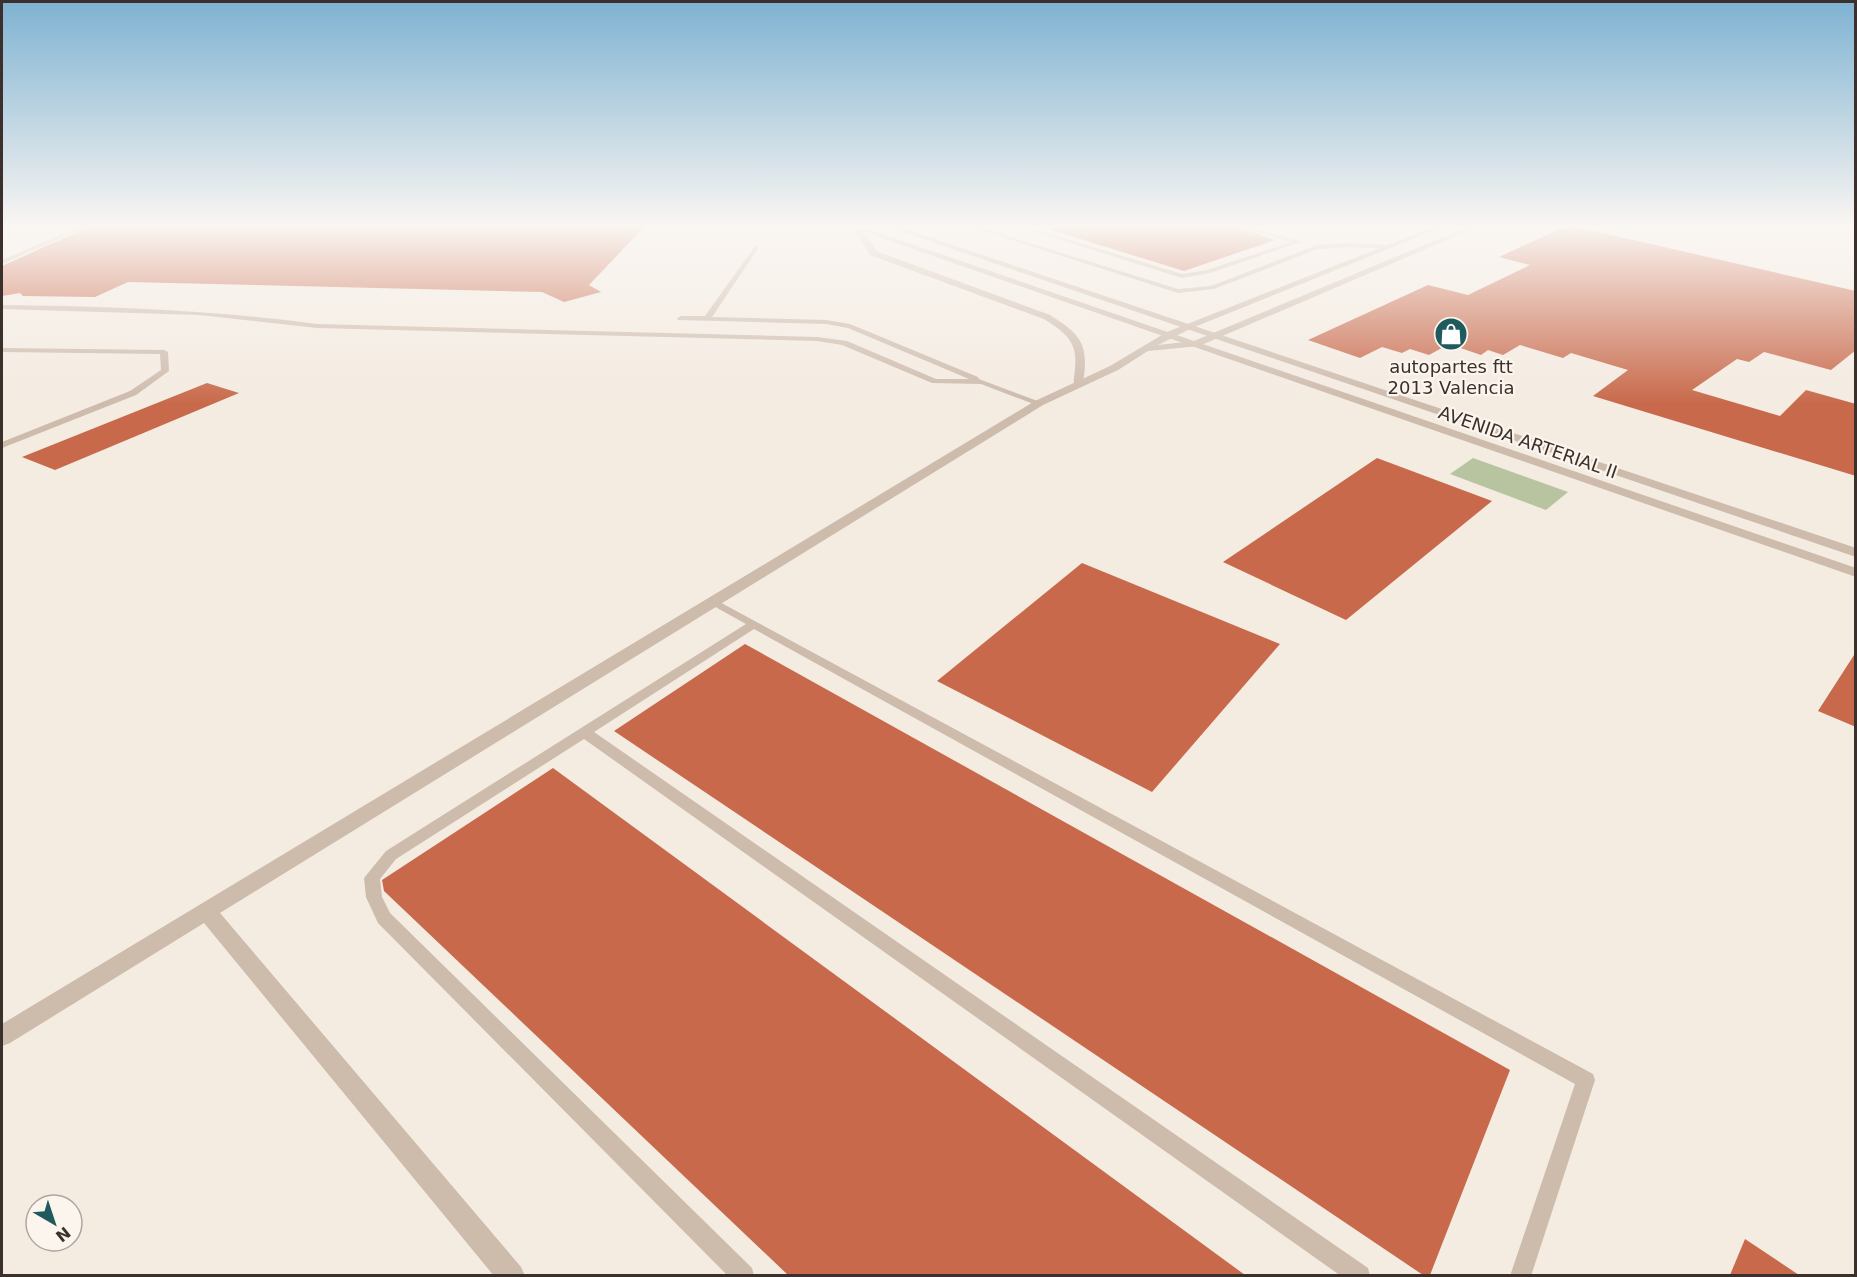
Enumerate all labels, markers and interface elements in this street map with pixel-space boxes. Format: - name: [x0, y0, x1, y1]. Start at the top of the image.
- shop icon: autopartes ftt 2013 Valencia: [1433, 316, 1469, 352]
- place label: autopartes ftt 2013 Valencia: [1388, 356, 1514, 398]
- street label: AVENIDA ARTERIAL II: [1436, 402, 1620, 482]
- north arrow: [24, 1193, 84, 1253]
- text: N: [52, 1223, 74, 1246]

